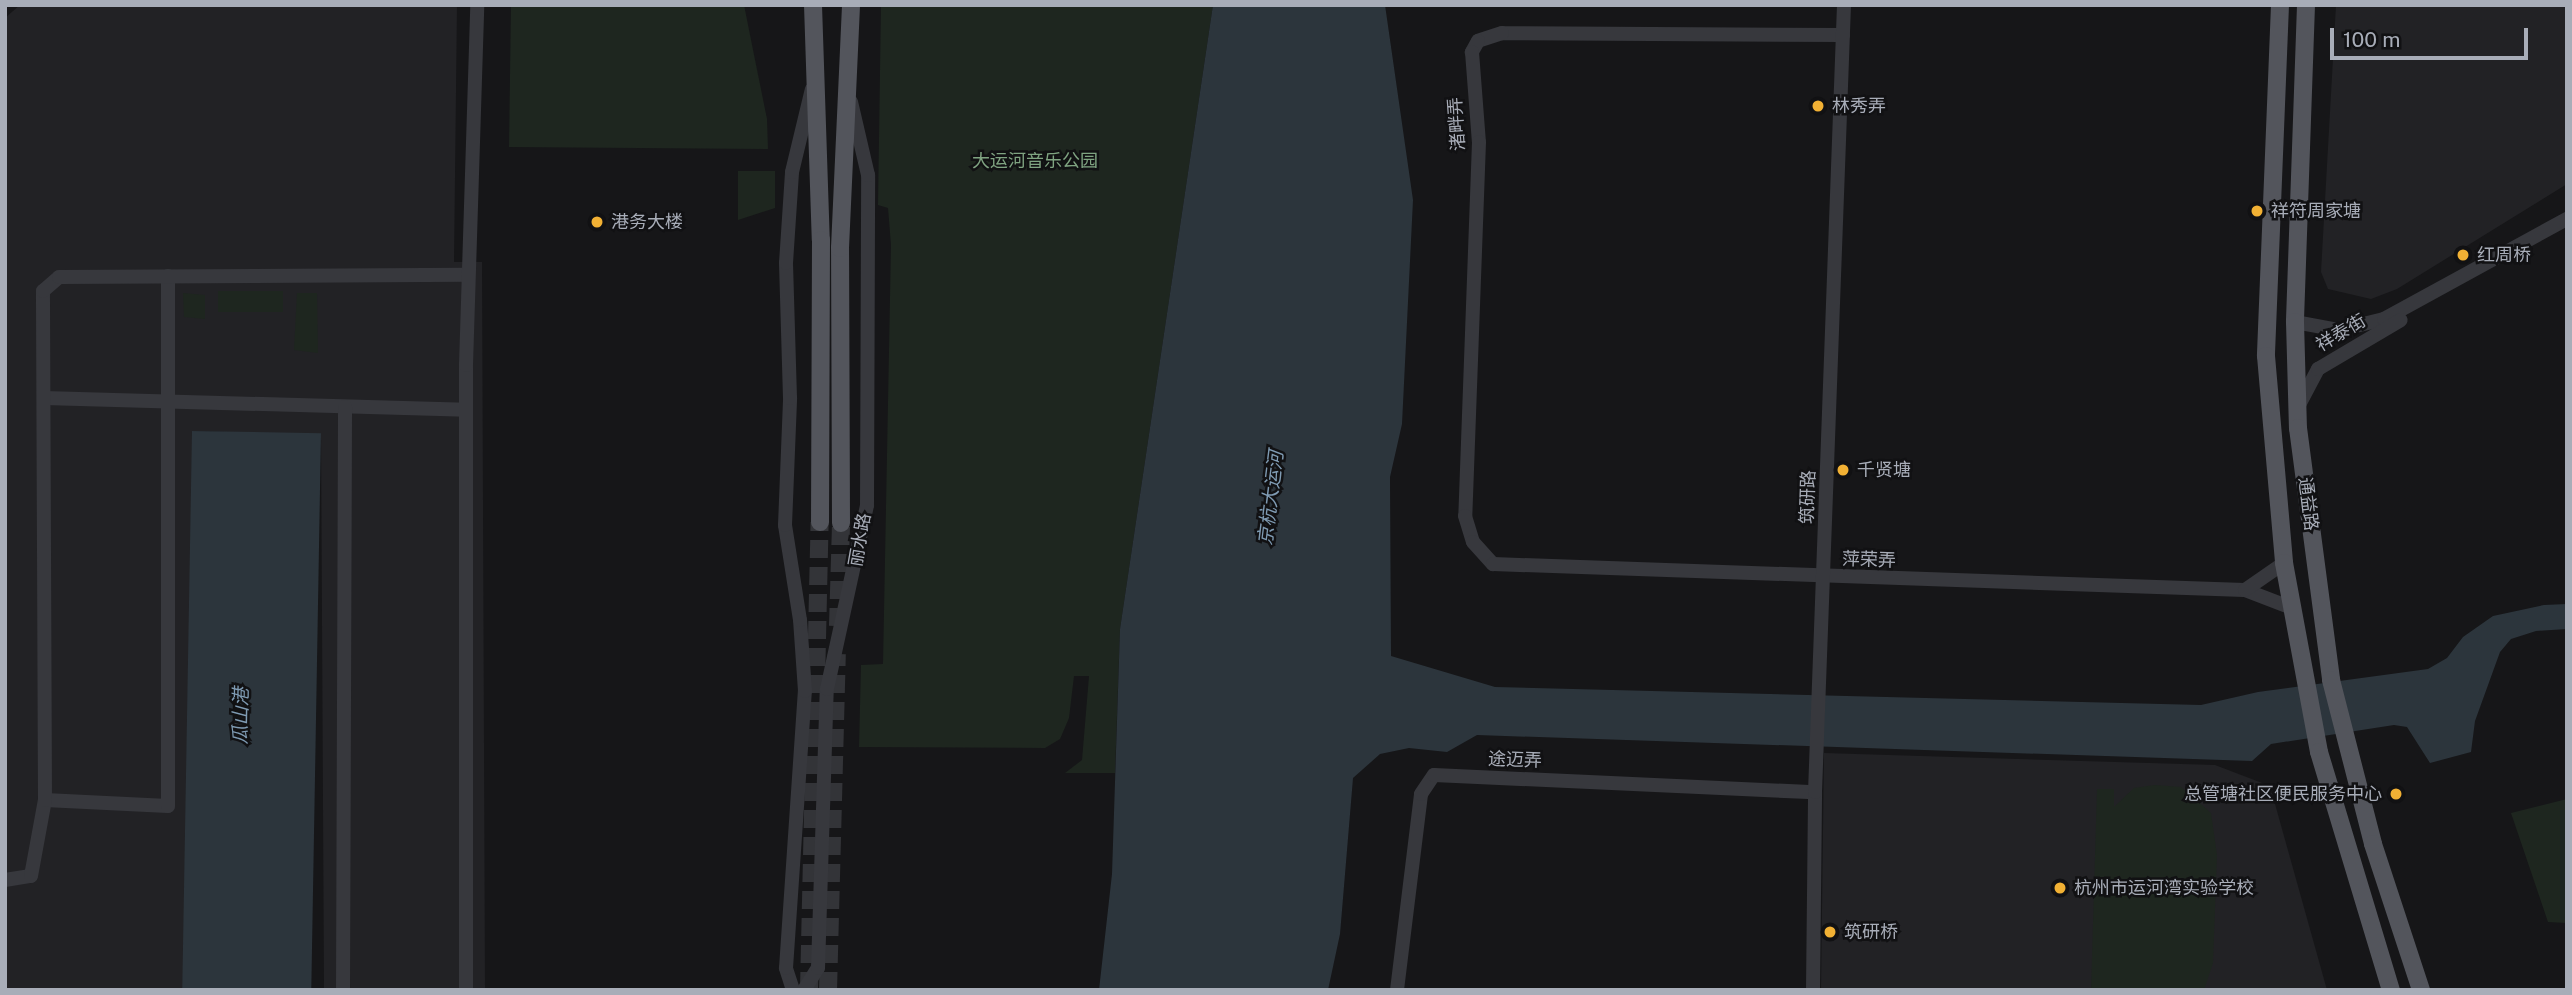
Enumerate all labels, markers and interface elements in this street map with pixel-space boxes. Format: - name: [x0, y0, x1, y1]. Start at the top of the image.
- scale bar: [2334, 14, 2532, 58]
- text: 100 m: [2343, 27, 2400, 52]
- place label: 林秀弄: [1832, 95, 1886, 117]
- street label: 渚畔弄: [1444, 96, 1470, 152]
- marker: 林秀弄: [1810, 98, 1826, 114]
- park label: 大运河音乐公园: [972, 150, 1098, 172]
- place label: 祥符周家塘: [2271, 200, 2361, 222]
- marker: 祥符周家塘: [2249, 203, 2265, 219]
- place label: 港务大楼: [611, 211, 683, 233]
- marker: 港务大楼: [589, 214, 605, 230]
- place label: 红周桥: [2477, 244, 2531, 266]
- marker: 红周桥: [2455, 247, 2471, 263]
- street label: 祥泰街: [2312, 310, 2370, 356]
- water label: 京杭大运河: [1254, 449, 1288, 547]
- place label: 千贤塘: [1857, 459, 1911, 481]
- marker: 千贤塘: [1835, 462, 1851, 478]
- street label: 筑研路: [1796, 470, 1820, 524]
- street label: 通益路: [2294, 476, 2322, 532]
- street label: 丽水路: [845, 512, 875, 568]
- street label: 萍荣弄: [1842, 548, 1896, 572]
- water label: 瓜山港: [229, 687, 253, 745]
- street label: 途迈弄: [1488, 748, 1542, 772]
- place label: 总管塘社区便民服务中心: [2184, 783, 2382, 805]
- marker: 总管塘社区便民服务中心: [2388, 786, 2404, 802]
- place label: 杭州市运河湾实验学校: [2074, 877, 2254, 899]
- marker: 杭州市运河湾实验学校: [2052, 880, 2068, 896]
- place label: 筑研桥: [1844, 921, 1898, 943]
- marker: 筑研桥: [1822, 924, 1838, 940]

